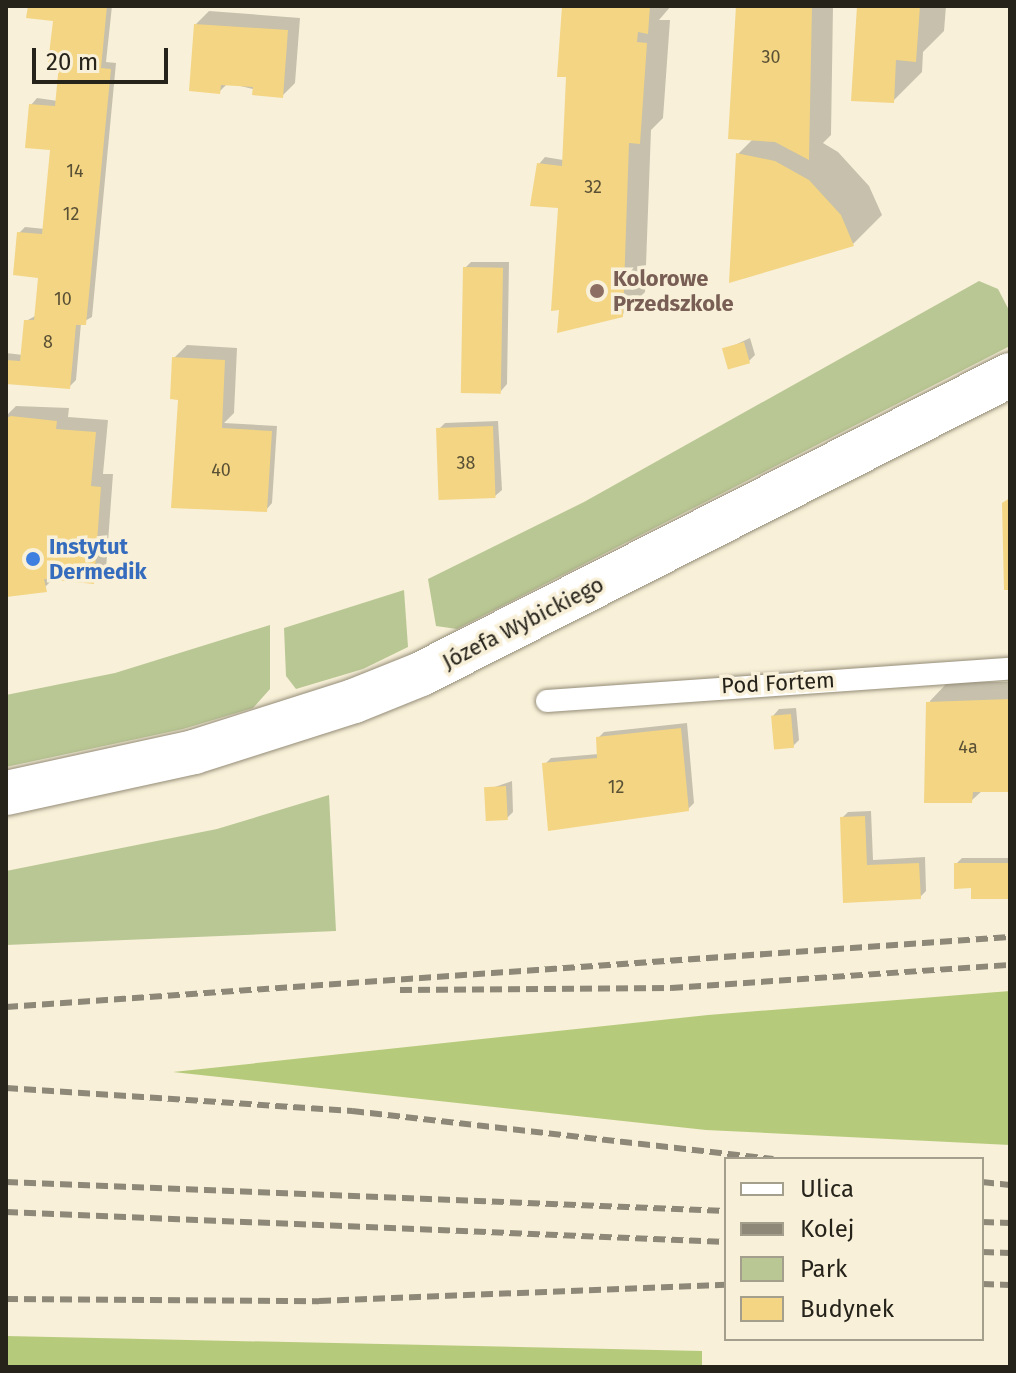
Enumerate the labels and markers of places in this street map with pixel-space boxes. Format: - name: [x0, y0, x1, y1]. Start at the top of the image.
- place label: Kolorowe Przedszkole: [613, 265, 734, 316]
- marker: Kolorowe Przedszkole: [588, 282, 606, 300]
- place label: Instytut Dermedik: [49, 533, 147, 584]
- marker: Instytut Dermedik: [24, 550, 42, 568]

